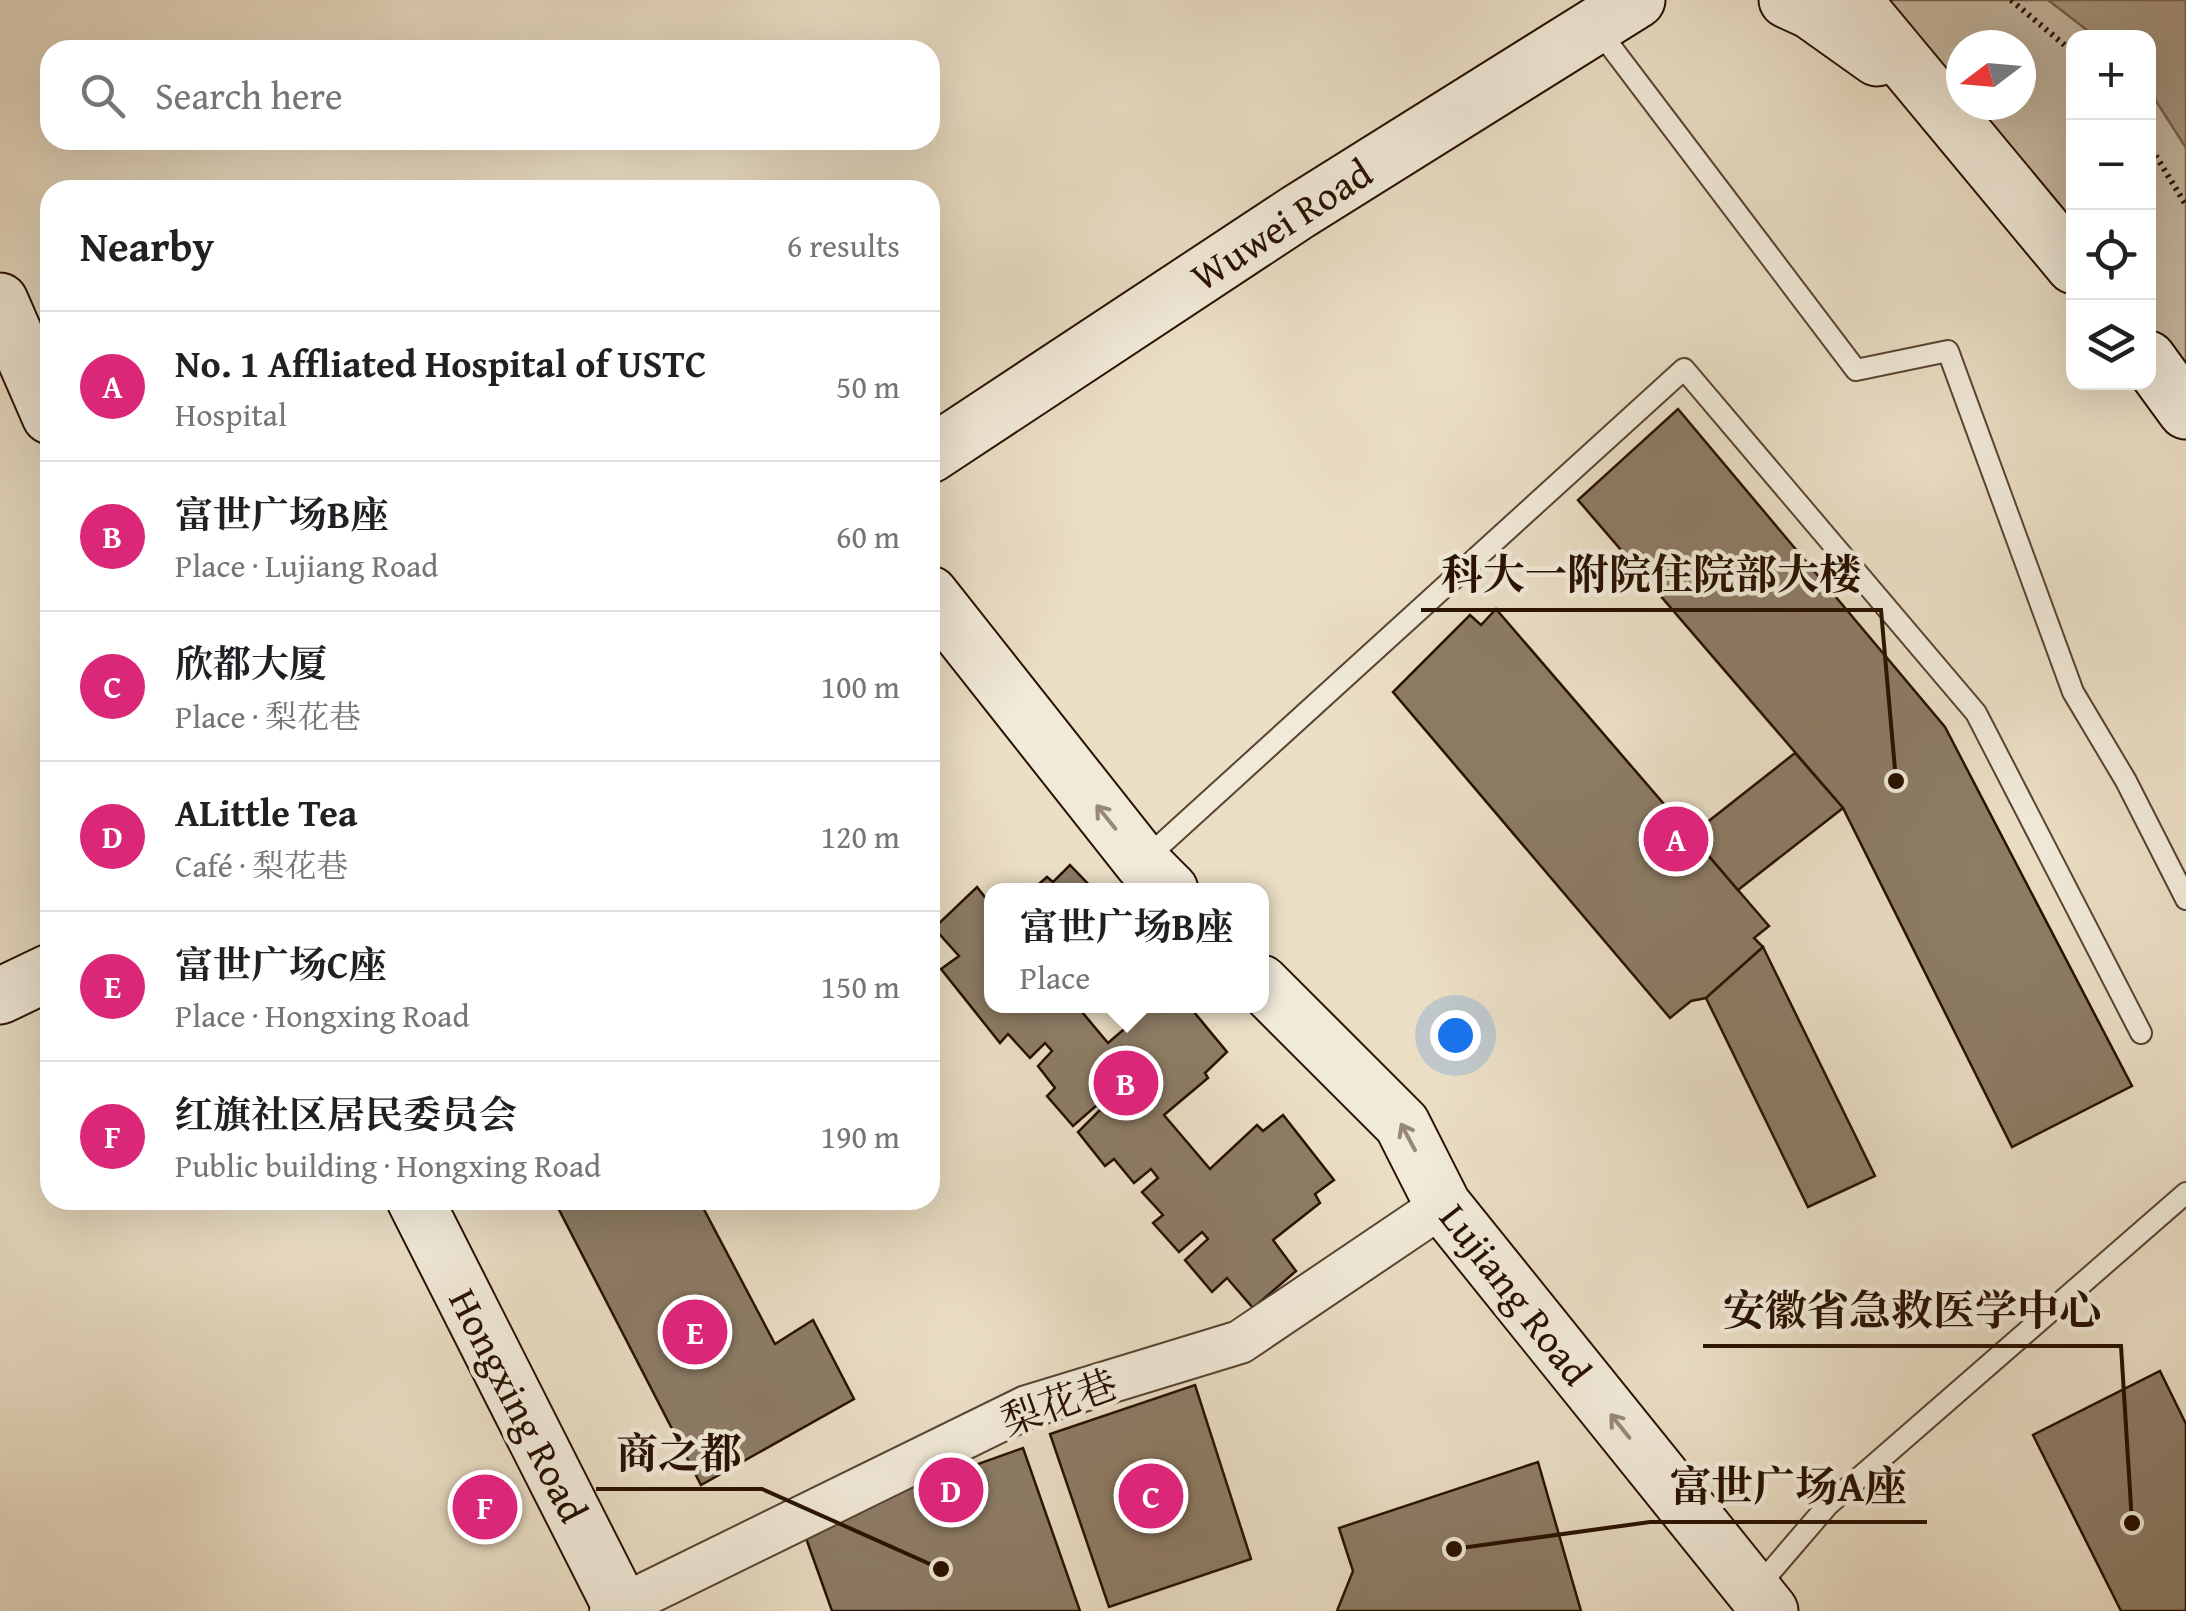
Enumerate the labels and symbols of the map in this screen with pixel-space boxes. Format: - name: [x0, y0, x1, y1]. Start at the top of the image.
- north arrow: [1946, 30, 2036, 120]
- street label: Wuwei Road: [1179, 143, 1384, 305]
- callout: 科大一附院住院部大楼: [1421, 538, 1881, 610]
- text: 科大一附院住院部大楼: [1441, 543, 1861, 604]
- pin: A: [1644, 802, 1708, 876]
- one-way arrow: [1096, 804, 1117, 831]
- your location: [1430, 1010, 1481, 1061]
- pin: B: [1094, 1046, 1158, 1120]
- one-way arrow: [1397, 1123, 1417, 1153]
- street label: Lujiang Road: [1426, 1190, 1606, 1398]
- callout: 安徽省急救医学中心: [1703, 1274, 2121, 1346]
- street label: Hongxing Road: [435, 1278, 604, 1533]
- text: 安徽省急救医学中心: [1723, 1279, 2101, 1340]
- pin: E: [662, 1294, 728, 1370]
- street label: 梨花巷: [993, 1354, 1125, 1450]
- one-way arrow: [1609, 1414, 1631, 1440]
- callout: 商之都: [596, 1417, 762, 1489]
- text: 商之都: [616, 1422, 742, 1483]
- callout: 富世广场A座: [1650, 1450, 1927, 1522]
- pin: D: [918, 1452, 984, 1528]
- text: 富世广场A座: [1670, 1455, 1906, 1516]
- pin: C: [1118, 1458, 1184, 1534]
- pin: F: [452, 1470, 518, 1544]

